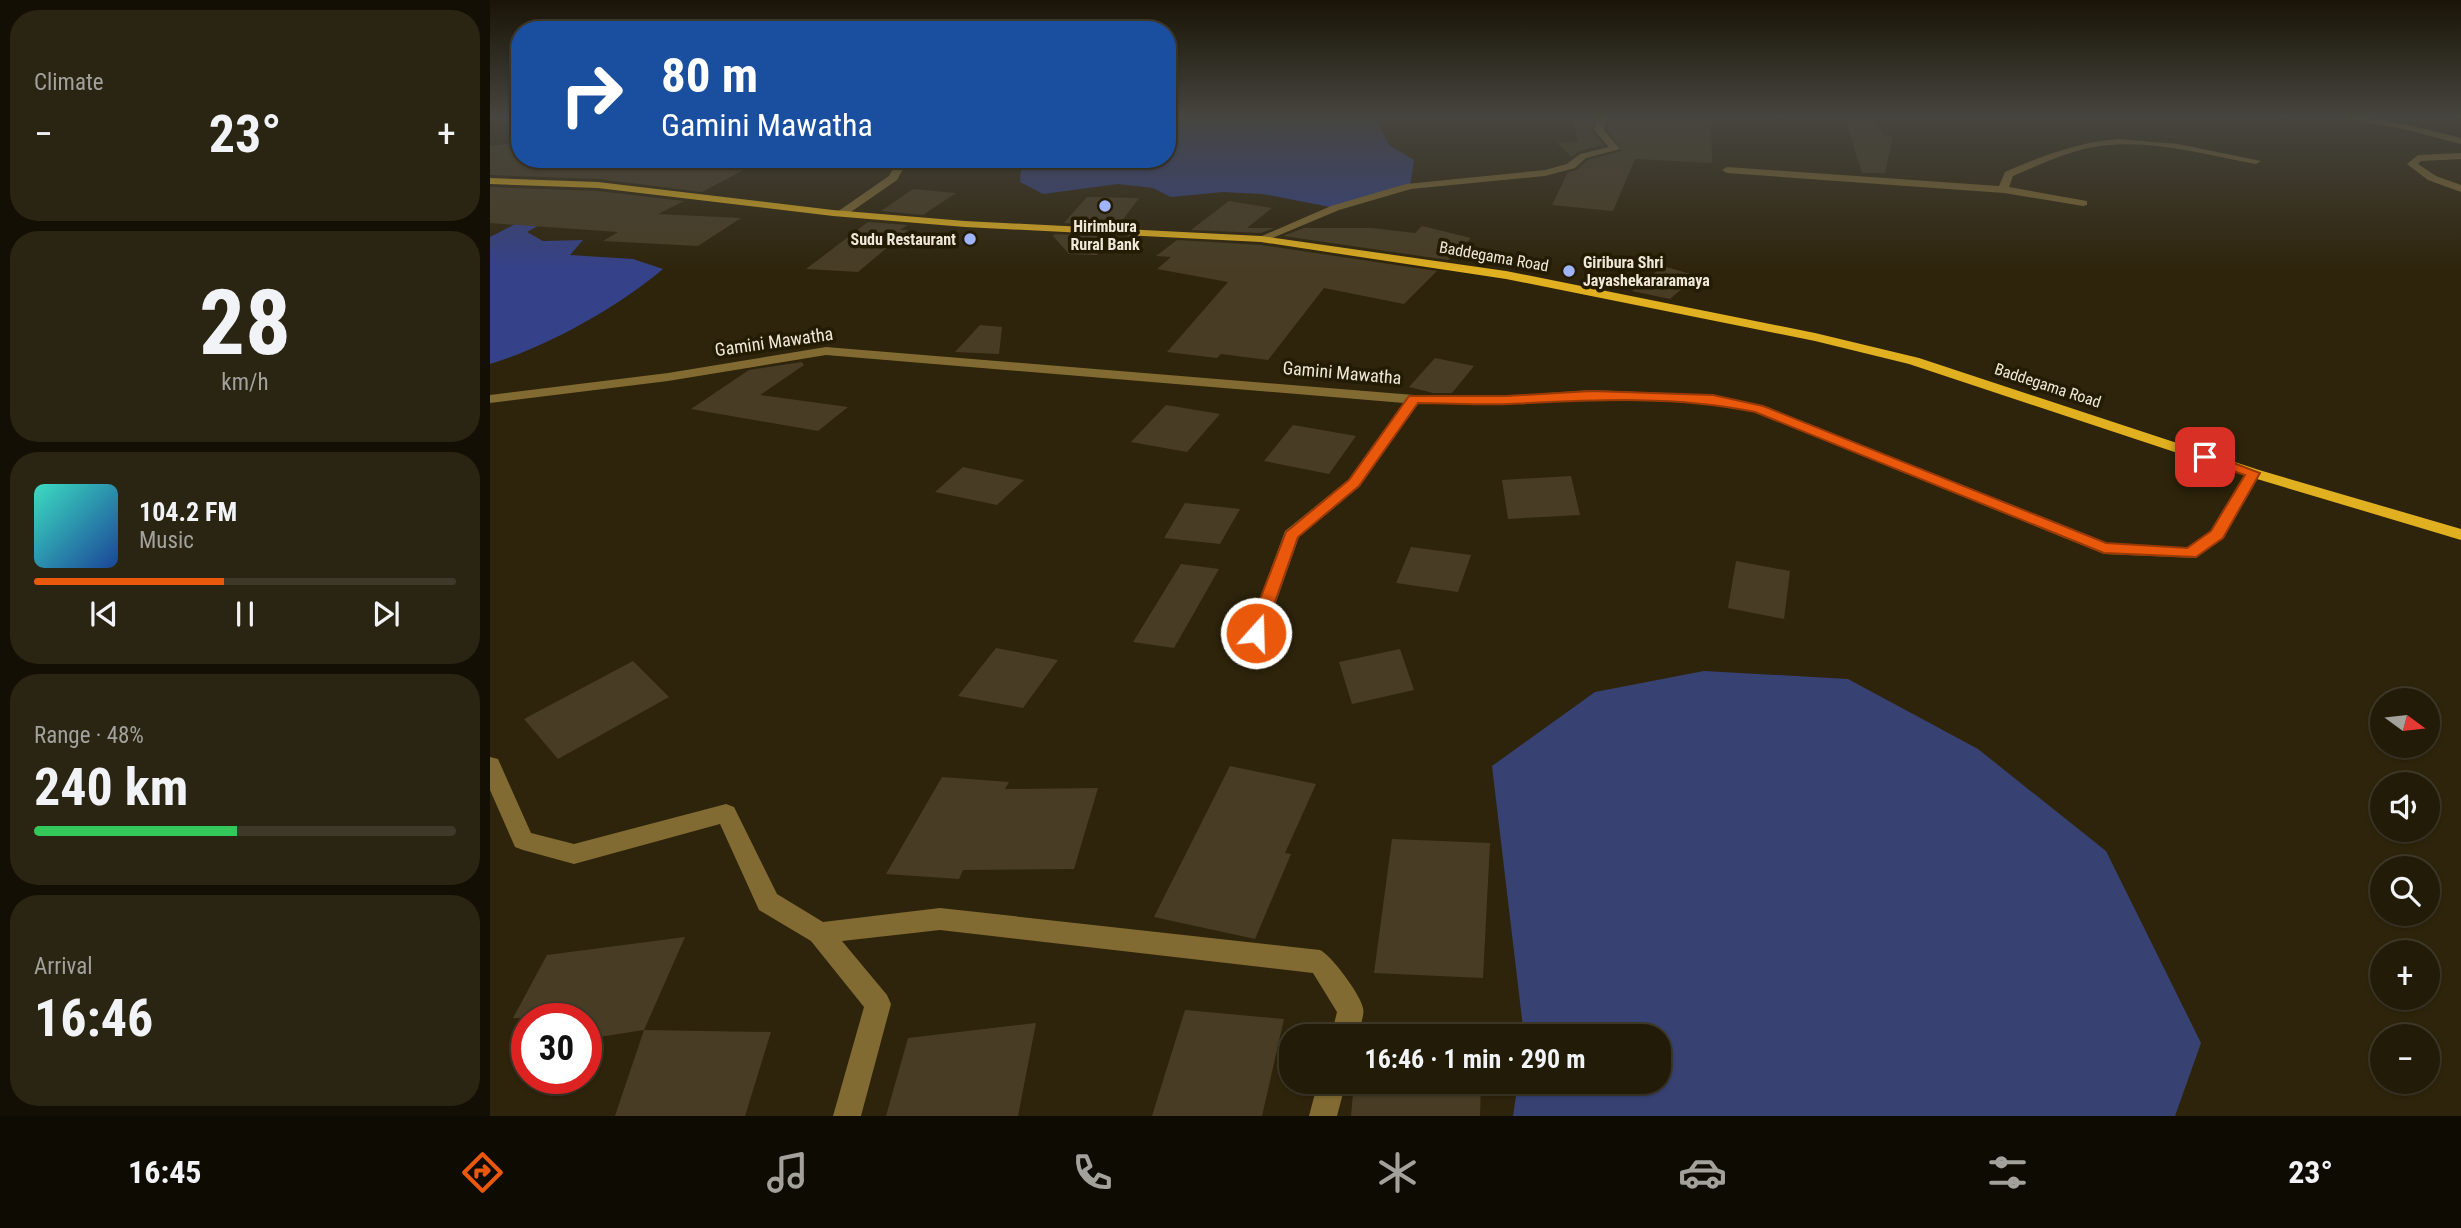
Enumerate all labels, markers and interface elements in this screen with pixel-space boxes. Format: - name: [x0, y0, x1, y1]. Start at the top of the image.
- text: 80 m: [661, 47, 758, 104]
- icon: right: [546, 49, 637, 140]
- text: Climate: [34, 69, 104, 96]
- text: 23°: [209, 104, 281, 165]
- text: Gamini Mawatha: [661, 106, 873, 144]
- text: −: [34, 112, 53, 156]
- text: +: [437, 112, 456, 156]
- marker: Hirimbura Rural Bank: [1097, 198, 1113, 214]
- place label: Hirimbura Rural Bank: [1070, 217, 1140, 254]
- place label: Sudu Restaurant: [851, 230, 956, 249]
- marker: Sudu Restaurant: [962, 231, 978, 247]
- street label: Baddegama Road: [1438, 238, 1550, 275]
- place label: Giribura Shri Jayashekararamaya: [1583, 253, 1710, 290]
- marker: Giribura Shri Jayashekararamaya: [1561, 263, 1577, 279]
- text: 28: [199, 270, 291, 376]
- street label: Gamini Mawatha: [713, 323, 834, 360]
- street label: Gamini Mawatha: [1282, 357, 1402, 388]
- street label: Baddegama Road: [1992, 359, 2103, 412]
- text: km/h: [221, 369, 269, 396]
- pin: [2175, 427, 2235, 487]
- icon: arrive: [2186, 438, 2224, 476]
- text: 104.2 FM: [139, 497, 237, 527]
- text: Music: [139, 527, 194, 554]
- icon: previous: [85, 595, 123, 633]
- icon: pause: [226, 595, 264, 633]
- icon: next: [367, 595, 405, 633]
- position arrow: [1219, 596, 1293, 670]
- north arrow: [2370, 688, 2440, 758]
- map controls: [2370, 688, 2440, 1094]
- text: Range · 48%: [34, 722, 144, 749]
- text: 240 km: [34, 757, 188, 818]
- button: sound: [2370, 772, 2440, 842]
- button: search: [2370, 856, 2440, 926]
- button: +: [2370, 940, 2440, 1010]
- text: Arrival: [34, 953, 93, 980]
- text: 16:46: [34, 988, 153, 1049]
- speed limit sign: 30: [511, 1003, 602, 1094]
- button: −: [2370, 1024, 2440, 1094]
- text: 16:46 · 1 min · 290 m: [1365, 1044, 1585, 1074]
- icon: directions: [458, 1148, 507, 1197]
- icon: music: [763, 1148, 812, 1197]
- icon: phone: [1068, 1148, 1117, 1197]
- icon: climate: [1373, 1148, 1422, 1197]
- icon: car: [1678, 1148, 1727, 1197]
- icon: filters: [1983, 1148, 2032, 1197]
- text: 16:45: [128, 1153, 201, 1191]
- text: 23°: [2288, 1153, 2333, 1191]

